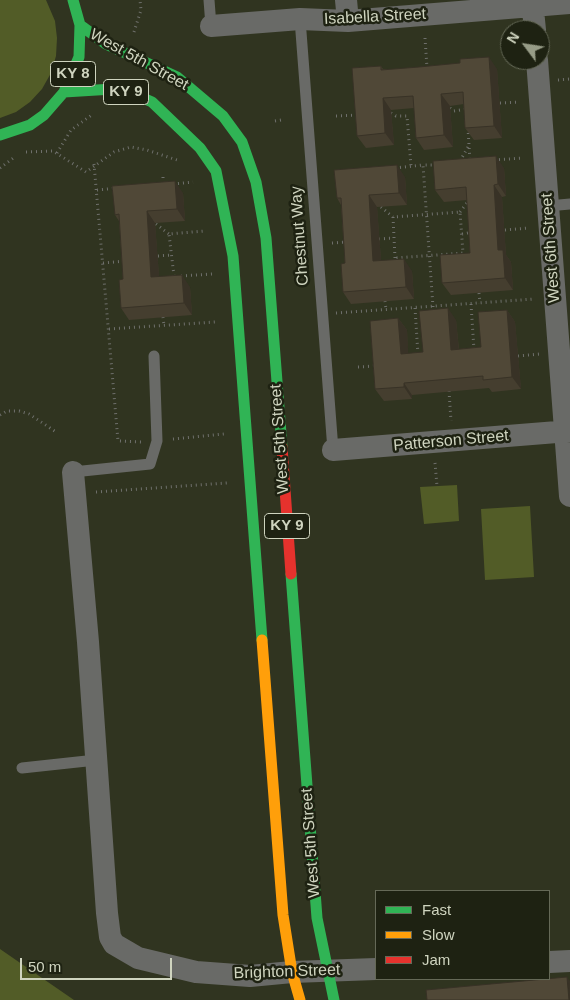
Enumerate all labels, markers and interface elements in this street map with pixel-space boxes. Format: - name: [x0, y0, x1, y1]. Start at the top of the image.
- street label: Isabella Street: [323, 5, 427, 29]
- north arrow: [500, 20, 550, 70]
- street label: West 5th Street: [86, 25, 192, 95]
- text: N: [504, 29, 522, 46]
- road number: KY 8: [50, 62, 96, 86]
- road number: KY 9: [104, 80, 148, 104]
- street label: Chestnut Way: [287, 186, 313, 286]
- street label: West 6th Street: [538, 192, 564, 304]
- street label: West 5th Street: [267, 383, 293, 495]
- street label: Patterson Street: [393, 426, 509, 456]
- road number: KY 9: [264, 514, 310, 538]
- street label: West 5th Street: [298, 787, 324, 899]
- legend: [375, 890, 550, 980]
- text: Fast: [422, 901, 451, 918]
- text: Slow: [422, 926, 455, 943]
- scale bar: [22, 948, 175, 980]
- text: Jam: [422, 951, 450, 968]
- text: 50 m: [28, 958, 61, 975]
- street label: Brighton Street: [233, 961, 341, 983]

